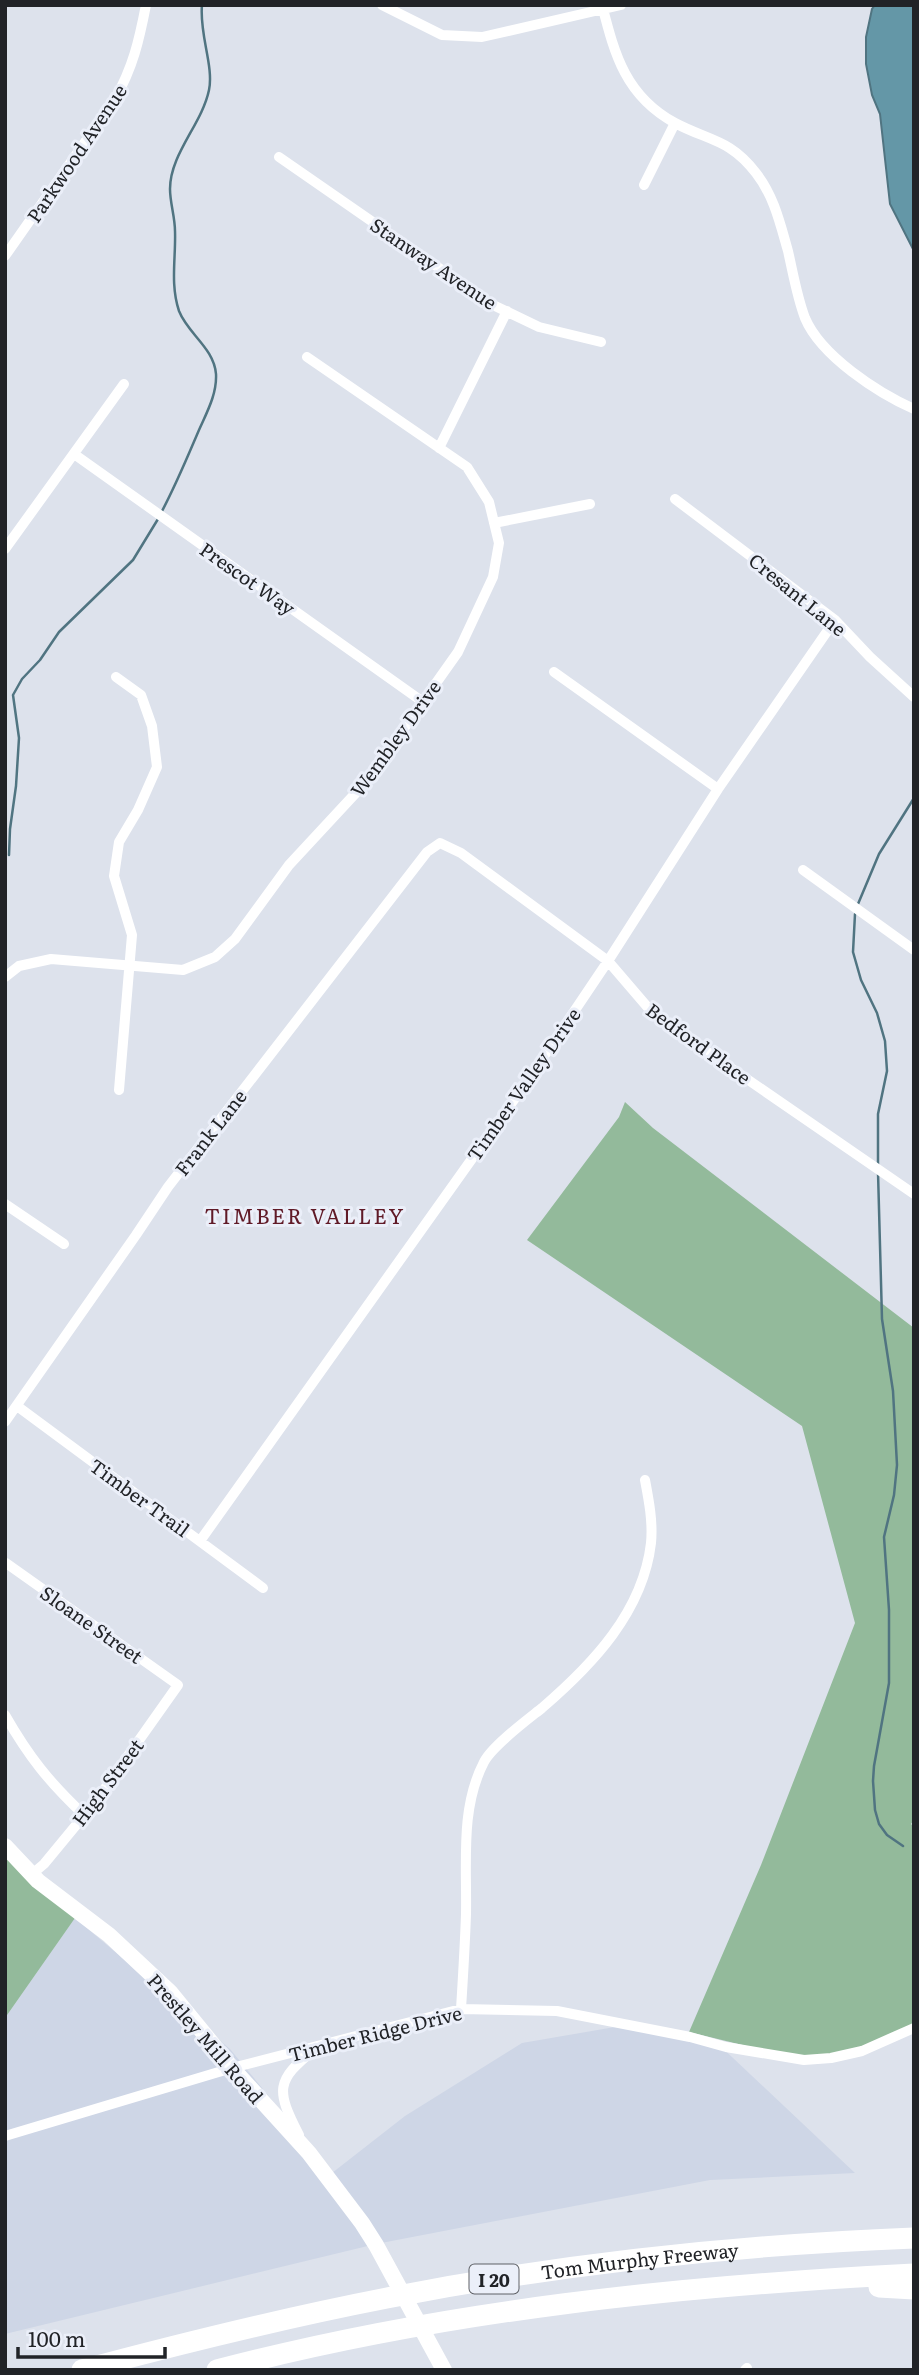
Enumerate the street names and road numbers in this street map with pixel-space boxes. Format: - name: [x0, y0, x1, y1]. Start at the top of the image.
- street label: Parkwood Avenue: [19, 78, 133, 228]
- street label: Stanway Avenue: [365, 210, 503, 316]
- street label: Prescot Way: [195, 535, 301, 621]
- street label: Cresant Lane: [743, 546, 853, 642]
- street label: Wembley Drive: [343, 674, 447, 802]
- street label: Bedford Place: [641, 995, 757, 1091]
- street label: Timber Valley Drive: [459, 1001, 587, 1166]
- street label: Frank Lane: [167, 1083, 253, 1181]
- street label: Timber Trail: [84, 1451, 196, 1543]
- street label: Sloane Street: [35, 1578, 149, 1670]
- street label: High Street: [65, 1732, 149, 1832]
- street label: Prestley Mill Road: [142, 1967, 271, 2109]
- street label: Timber Ridge Drive: [285, 1998, 465, 2068]
- street label: Tom Murphy Freeway: [539, 2235, 740, 2286]
- road number: I 20: [470, 2264, 518, 2294]

